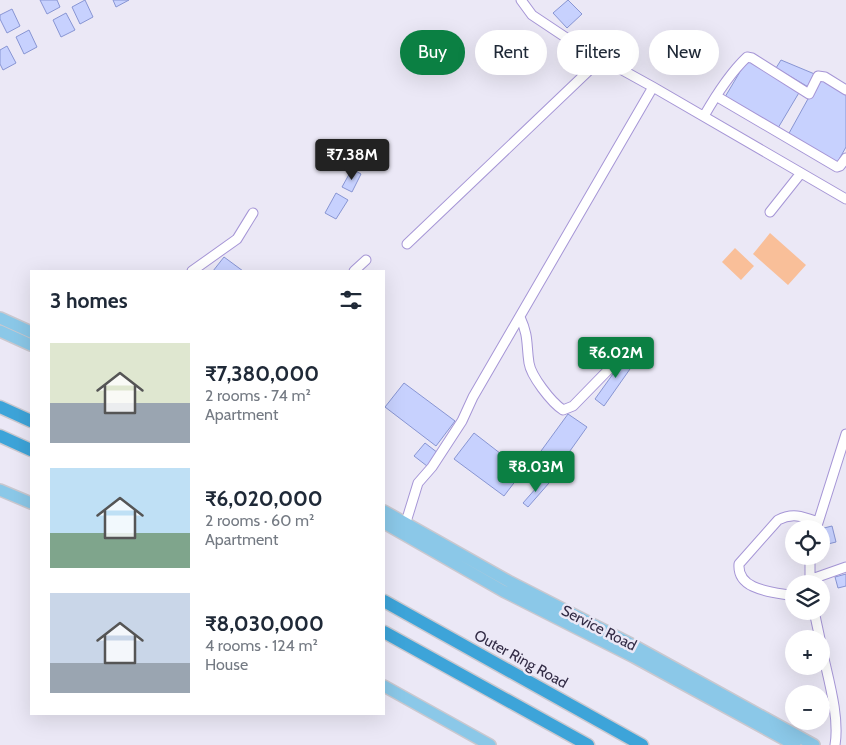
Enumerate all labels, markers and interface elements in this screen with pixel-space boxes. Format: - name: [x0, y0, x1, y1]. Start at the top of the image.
- chip: Buy: [400, 30, 465, 75]
- chip: Rent: [475, 30, 547, 75]
- chip: Filters: [557, 30, 639, 75]
- chip: New: [649, 30, 719, 75]
- pin: ₹7.38M: [311, 138, 393, 181]
- text: ₹7.38M: [326, 145, 378, 164]
- icon: filters: [337, 286, 365, 314]
- text: 3 homes: [50, 288, 128, 313]
- pin: ₹6.02M: [575, 336, 657, 379]
- text: ₹6.02M: [589, 343, 643, 362]
- text: ₹7,380,000: [205, 361, 319, 386]
- icon: home: [90, 363, 150, 423]
- text: 2 rooms · 74 m²: [205, 386, 311, 405]
- text: Apartment: [205, 405, 278, 424]
- pin: ₹8.03M: [495, 450, 577, 493]
- text: ₹8.03M: [508, 457, 564, 476]
- text: ₹6,020,000: [205, 486, 323, 511]
- icon: home: [90, 488, 150, 548]
- text: 2 rooms · 60 m²: [205, 511, 314, 530]
- map controls: [785, 520, 830, 730]
- button: locate: [785, 520, 830, 565]
- text: Apartment: [205, 530, 278, 549]
- button: layers: [785, 575, 830, 620]
- street label: Service Road: [558, 601, 640, 655]
- text: ₹8,030,000: [205, 611, 324, 636]
- icon: home: [90, 613, 150, 673]
- street label: Outer Ring Road: [471, 626, 571, 692]
- button: +: [785, 630, 830, 675]
- text: 4 rooms · 124 m²: [205, 636, 318, 655]
- text: House: [205, 655, 248, 674]
- button: −: [785, 685, 830, 730]

